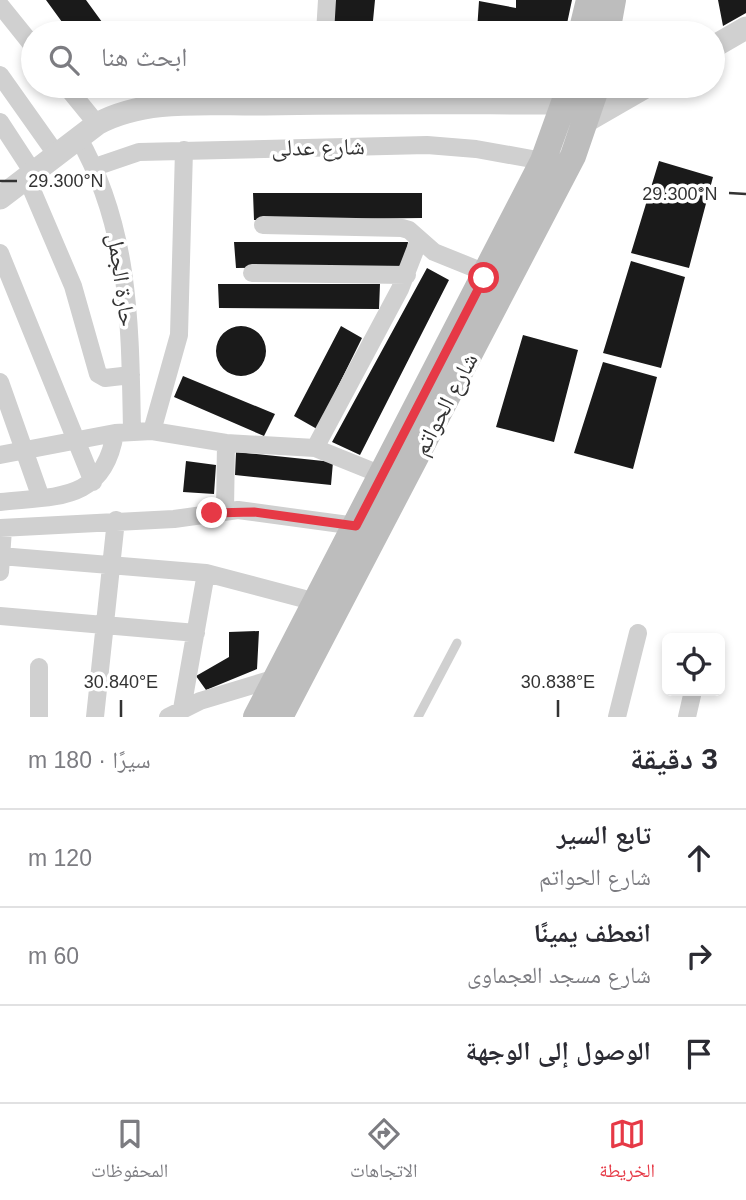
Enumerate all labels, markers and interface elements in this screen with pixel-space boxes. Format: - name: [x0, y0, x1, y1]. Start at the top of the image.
- search box: [21, 21, 725, 98]
- icon: search: [45, 41, 83, 79]
- text: ابحث هنا: [101, 42, 188, 72]
- street label: شارع عدلى: [271, 133, 365, 163]
- text: 29.300°N: [28, 171, 104, 191]
- text: 29.300°N: [642, 184, 718, 204]
- street label: حارة الجمل: [102, 232, 141, 328]
- route start: [468, 262, 499, 293]
- street label: شارع الحواتم: [407, 348, 485, 461]
- route end: [196, 497, 227, 528]
- map controls: [662, 633, 725, 696]
- button: locate: [662, 633, 725, 696]
- text: 30.840°E: [84, 672, 158, 692]
- text: 30.838°E: [521, 672, 595, 692]
- text: 3 دقيقة: [630, 742, 718, 775]
- text: سيرًا · 180 m: [28, 747, 151, 773]
- text: تابع السير: [557, 820, 651, 850]
- icon: ahead: [680, 839, 718, 877]
- text: 120 m: [28, 845, 92, 871]
- text: شارع الحواتم: [539, 864, 651, 890]
- text: انعطف يمينًا: [534, 918, 651, 948]
- icon: right: [680, 937, 718, 975]
- text: 60 m: [28, 943, 79, 969]
- text: شارع مسجد العجماوى: [467, 962, 651, 988]
- icon: arrive: [680, 1035, 718, 1073]
- text: الوصول إلى الوجهة: [466, 1036, 651, 1066]
- tab: المحفوظات: [91, 1115, 168, 1189]
- tab: الاتجاهات: [350, 1115, 417, 1189]
- tab: الخريطة: [599, 1115, 655, 1189]

